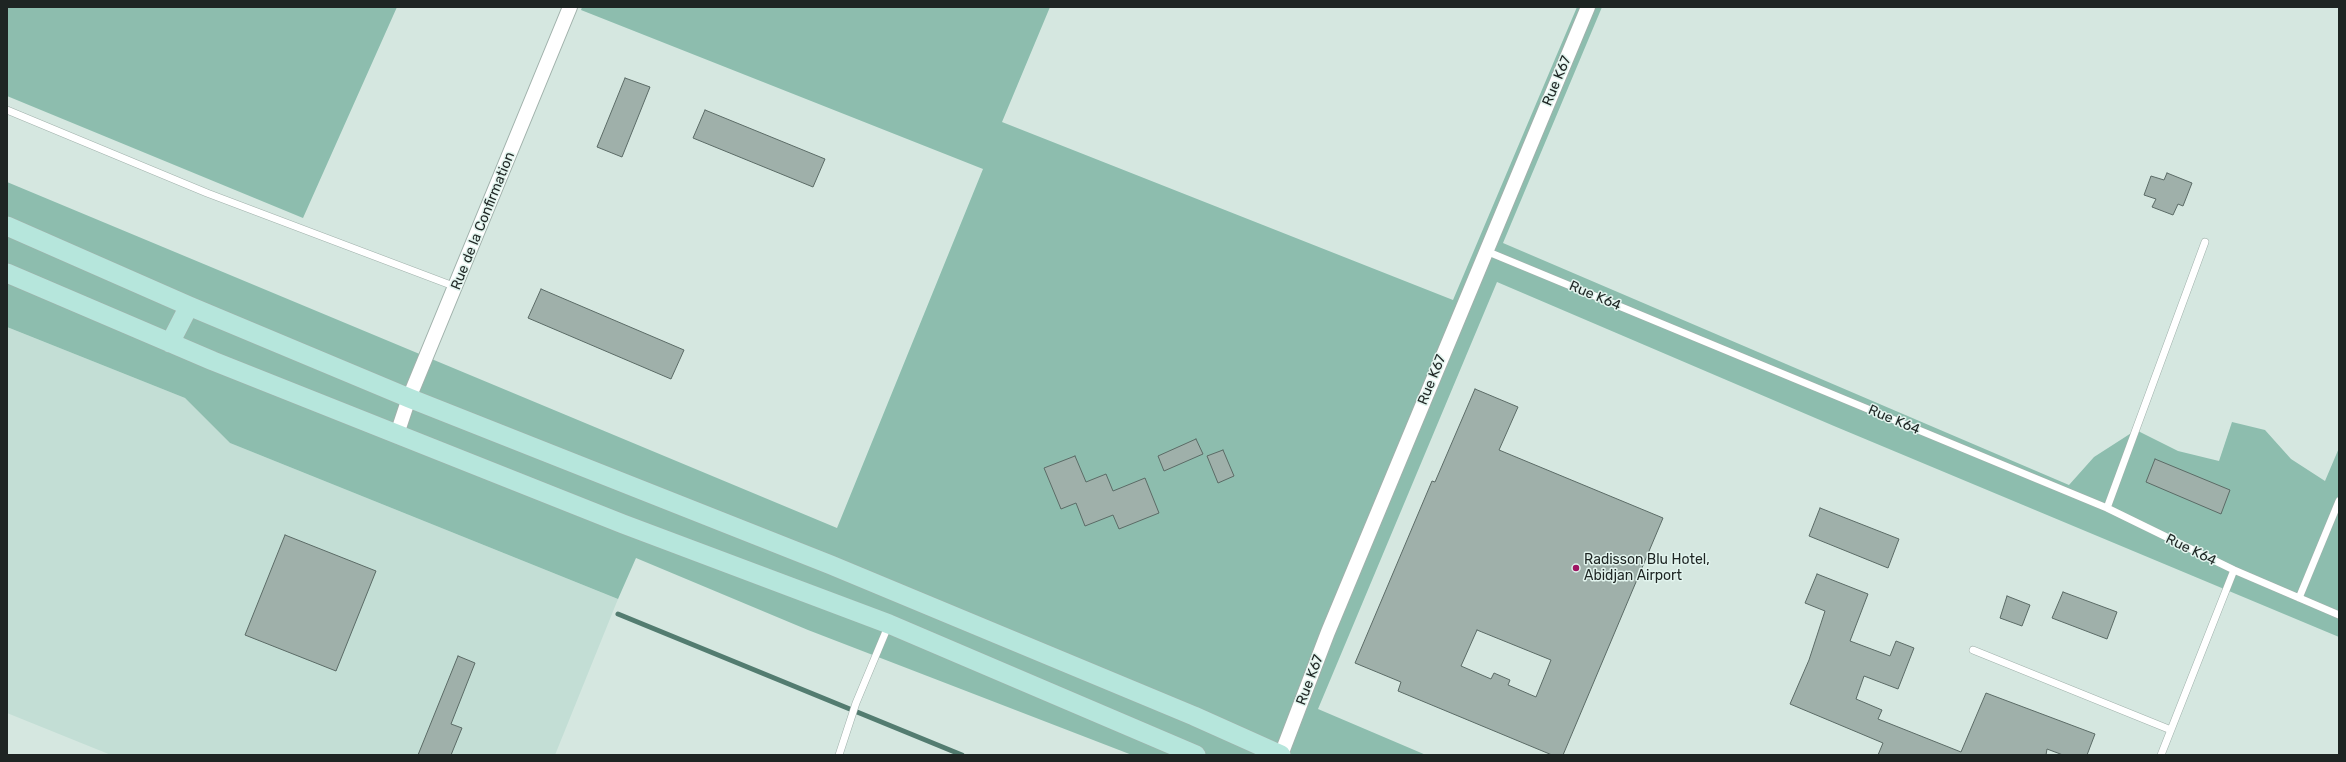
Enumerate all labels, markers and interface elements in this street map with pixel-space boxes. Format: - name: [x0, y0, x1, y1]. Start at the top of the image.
- street label: Rue K67: [1539, 54, 1575, 108]
- street label: Rue de la Confirmation: [448, 150, 518, 292]
- street label: Rue K64: [1567, 278, 1623, 314]
- street label: Rue K67: [1414, 353, 1450, 407]
- street label: Rue K64: [1866, 402, 1922, 438]
- street label: Rue K64: [2163, 531, 2219, 569]
- place label: Radisson Blu Hotel, Abidjan Airport: [1584, 552, 1710, 584]
- marker: Radisson Blu Hotel, Abidjan Airport: [1571, 563, 1581, 573]
- street label: Rue K67: [1293, 652, 1327, 708]

